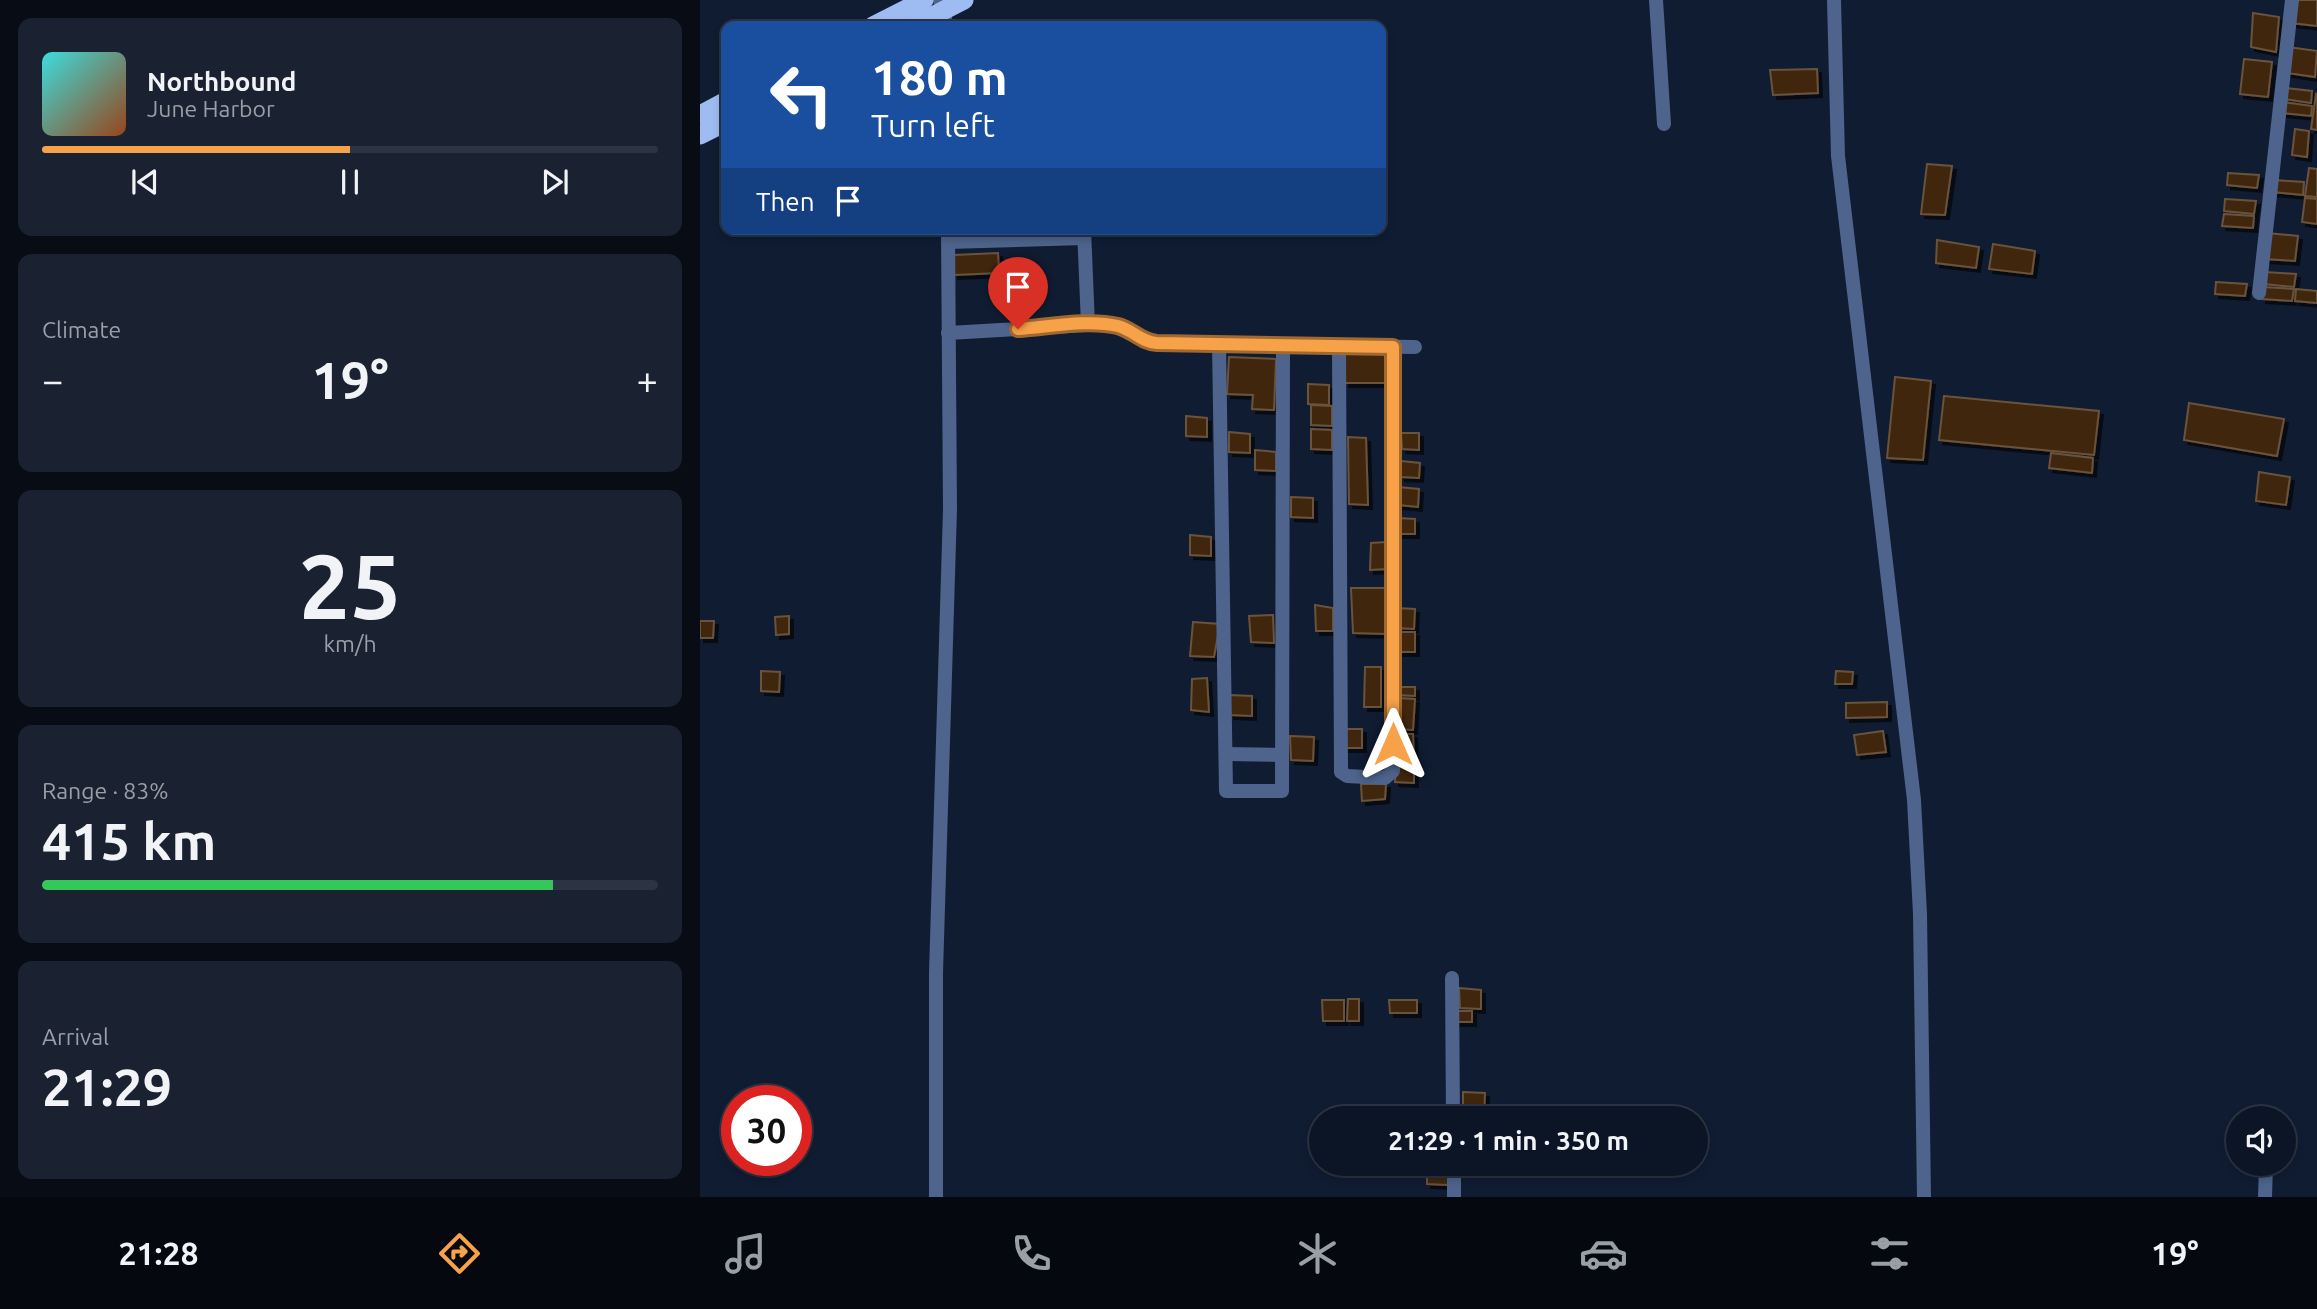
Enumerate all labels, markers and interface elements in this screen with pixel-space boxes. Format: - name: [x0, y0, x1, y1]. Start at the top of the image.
- icon: left: [756, 49, 847, 140]
- text: 180 m: [871, 49, 1008, 104]
- text: Northbound: [147, 67, 296, 96]
- text: June Harbor: [147, 96, 275, 121]
- text: Turn left: [871, 107, 995, 143]
- icon: previous: [126, 163, 164, 201]
- icon: pause: [331, 163, 369, 201]
- icon: next: [536, 163, 574, 201]
- icon: arrive: [829, 182, 867, 220]
- text: Then: [756, 187, 815, 216]
- pin: [988, 257, 1048, 329]
- icon: arrive: [999, 268, 1037, 306]
- text: Climate: [42, 317, 121, 342]
- text: 19°: [311, 351, 389, 409]
- text: −: [42, 359, 63, 401]
- text: +: [637, 359, 658, 401]
- text: 25: [299, 534, 401, 636]
- text: km/h: [323, 631, 377, 656]
- position arrow: [1356, 707, 1430, 781]
- text: Range · 83%: [42, 778, 169, 803]
- text: 415 km: [42, 812, 216, 870]
- text: Arrival: [42, 1024, 109, 1049]
- text: 21:29: [42, 1058, 172, 1116]
- speed limit sign: 30: [721, 1085, 812, 1176]
- map controls: [2226, 1106, 2296, 1176]
- button: sound: [2226, 1106, 2296, 1176]
- text: 21:29 · 1 min · 350 m: [1388, 1126, 1629, 1155]
- icon: directions: [435, 1229, 484, 1278]
- icon: music: [721, 1229, 770, 1278]
- icon: phone: [1007, 1229, 1056, 1278]
- icon: climate: [1293, 1229, 1342, 1278]
- icon: car: [1579, 1229, 1628, 1278]
- icon: filters: [1865, 1229, 1914, 1278]
- text: 21:28: [118, 1235, 199, 1271]
- text: 19°: [2151, 1235, 2199, 1271]

